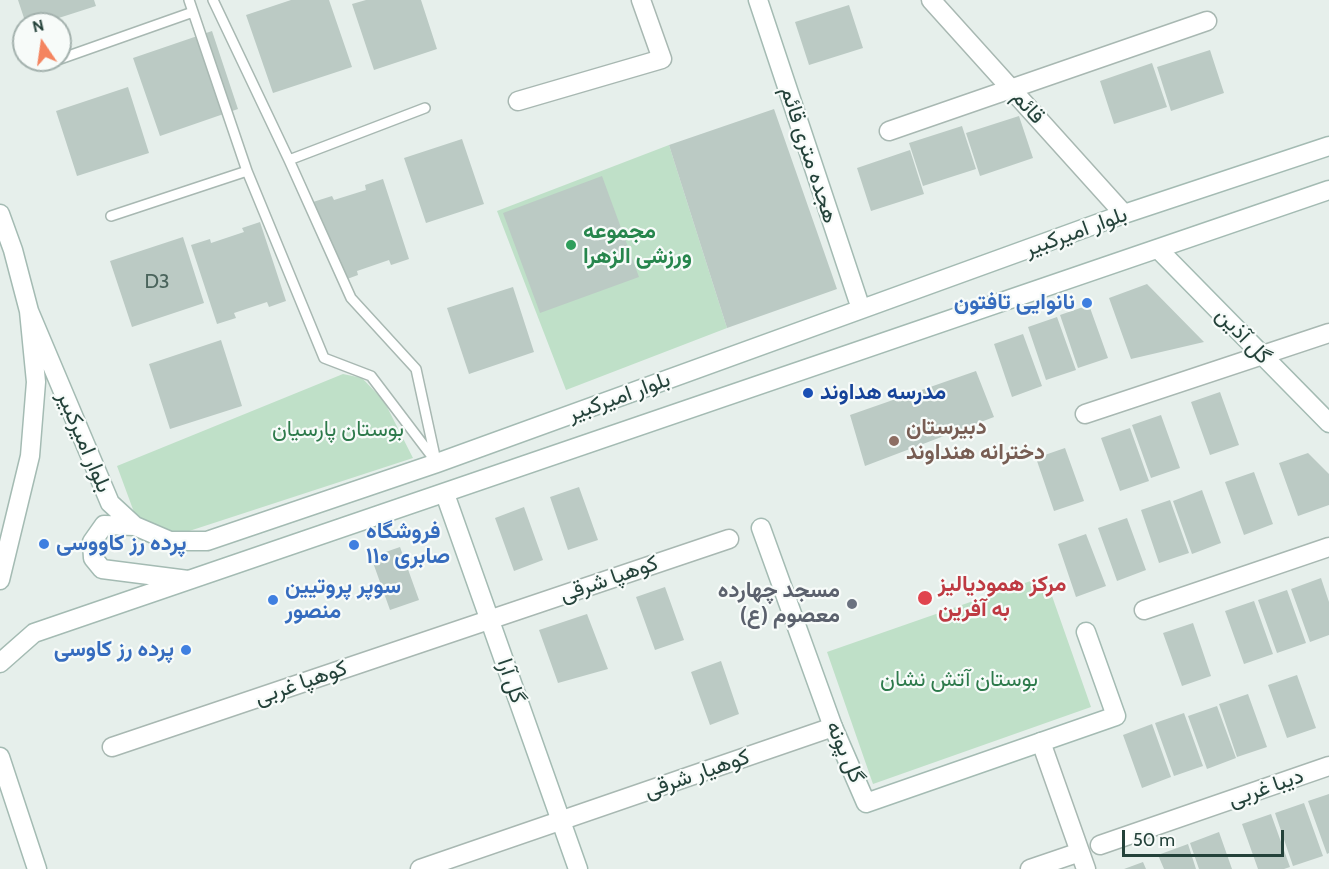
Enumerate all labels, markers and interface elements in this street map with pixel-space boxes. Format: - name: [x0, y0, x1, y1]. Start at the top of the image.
- north arrow: [12, 12, 72, 72]
- text: N: [31, 15, 46, 36]
- street label: هجده متری قائم: [774, 83, 844, 227]
- street label: قائم: [1006, 85, 1050, 129]
- street label: بلوار امیرکبیر: [1021, 201, 1131, 263]
- place label: مجموعه ورزشی الزهرا: [583, 219, 692, 270]
- marker: مجموعه ورزشی الزهرا: [564, 238, 578, 252]
- house number: D3: [144, 270, 170, 294]
- place label: نانوایی تافتون: [954, 290, 1075, 316]
- marker: نانوایی تافتون: [1080, 296, 1094, 310]
- street label: گل آذین: [1210, 302, 1276, 370]
- street label: بلوار امیرکبیر: [564, 366, 674, 428]
- place label: مدرسه هداوند: [820, 380, 946, 406]
- marker: مدرسه هداوند: [801, 386, 815, 400]
- street label: بلوار امیرکبیر: [51, 387, 117, 497]
- place label: دبیرستان دخترانه هنداوند: [906, 415, 1045, 466]
- park label: بوستان پارسیان: [272, 417, 404, 443]
- marker: دبیرستان دخترانه هنداوند: [887, 434, 901, 448]
- place label: فروشگاه صابری ۱۱۰: [366, 519, 450, 570]
- place label: پرده رز کاووسی: [56, 531, 187, 557]
- marker: پرده رز کاووسی: [37, 537, 51, 551]
- marker: فروشگاه صابری ۱۱۰: [347, 538, 361, 552]
- street label: کوهپا شرقی: [556, 550, 662, 608]
- place label: مرکز همودیالیز به آفرین: [938, 572, 1067, 624]
- place label: سوپر پروتیین منصور: [285, 574, 401, 626]
- place label: مسجد چهارده معصوم (ع): [718, 578, 840, 630]
- marker: مرکز همودیالیز به آفرین: [916, 589, 934, 607]
- marker: سوپر پروتیین منصور: [266, 593, 280, 607]
- marker: مسجد چهارده معصوم (ع): [845, 597, 859, 611]
- place label: پرده رز کاوسی: [54, 637, 174, 663]
- marker: پرده رز کاوسی: [179, 643, 193, 657]
- street label: کوهپا غربی: [251, 655, 351, 711]
- street label: گل آرا: [491, 655, 531, 707]
- park label: بوستان آتش نشان: [880, 667, 1038, 693]
- street label: گل پونه: [820, 717, 870, 787]
- street label: کوهیار شرقی: [641, 744, 753, 804]
- street label: دیبا غربی: [1225, 763, 1307, 813]
- scale bar: [1125, 818, 1287, 856]
- text: 50 m: [1133, 829, 1175, 851]

